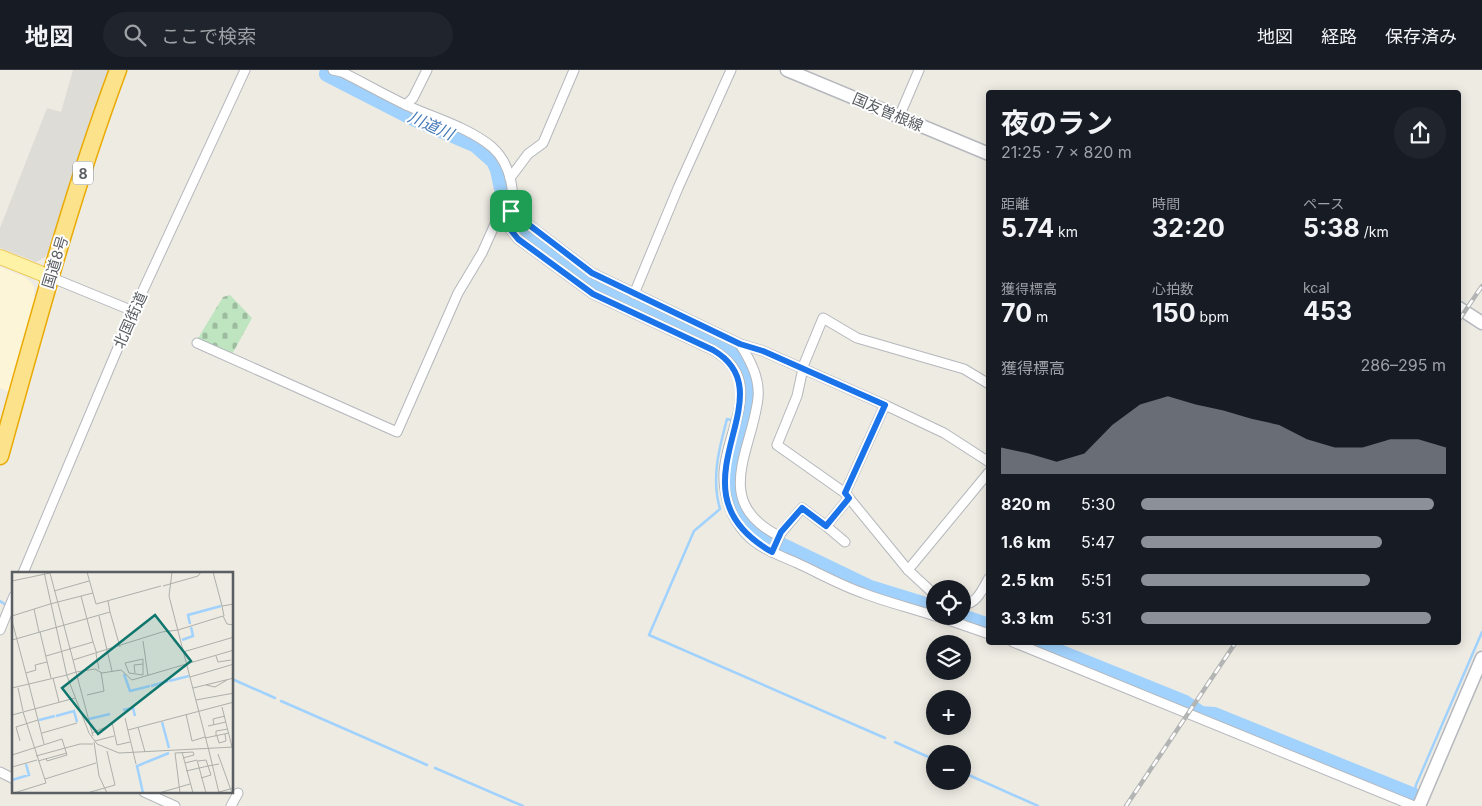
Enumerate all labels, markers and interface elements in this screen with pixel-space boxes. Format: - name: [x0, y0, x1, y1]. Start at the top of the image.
- search box: [103, 12, 453, 57]
- icon: search: [121, 21, 149, 49]
- text: 地図: [25, 22, 73, 51]
- text: ここで検索: [161, 25, 256, 48]
- text: 地図: [1257, 26, 1293, 47]
- text: 経路: [1321, 26, 1357, 47]
- text: 保存済み: [1385, 26, 1457, 47]
- street label: 国友曽根線: [850, 89, 926, 135]
- water label: 川道川: [405, 106, 459, 145]
- text: 夜のラン: [1001, 106, 1113, 140]
- button: share: [1394, 107, 1446, 159]
- text: 21:25 · 7 × 820 m: [1001, 142, 1132, 162]
- road number: 8: [73, 162, 93, 185]
- pin: [490, 190, 532, 232]
- text: 距離: [1001, 195, 1029, 212]
- text: 時間: [1152, 195, 1180, 212]
- text: ペース: [1303, 195, 1344, 212]
- icon: arrive: [497, 197, 525, 225]
- text: 5.74: [1001, 213, 1054, 243]
- text: 32:20: [1152, 213, 1225, 243]
- text: 5:38: [1303, 213, 1360, 243]
- text: km: [1054, 223, 1078, 240]
- text: /km: [1360, 223, 1389, 240]
- street label: 国道8号: [38, 233, 72, 291]
- text: kcal: [1303, 279, 1330, 296]
- text: 獲得標高: [1001, 280, 1057, 297]
- text: 心拍数: [1152, 280, 1194, 297]
- street label: 北国街道: [109, 289, 151, 351]
- text: 453: [1303, 296, 1352, 326]
- text: 70: [1001, 298, 1032, 328]
- text: 150: [1152, 298, 1196, 328]
- text: m: [1032, 308, 1048, 325]
- text: bpm: [1196, 308, 1229, 325]
- text: 286–295 m: [1361, 355, 1446, 375]
- text: 獲得標高: [1001, 358, 1065, 378]
- text: 820 m: [1001, 494, 1051, 514]
- text: 5:30: [1081, 494, 1115, 514]
- text: 1.6 km: [1001, 532, 1051, 552]
- text: 5:47: [1081, 532, 1115, 552]
- text: 2.5 km: [1001, 570, 1054, 590]
- text: 5:51: [1081, 570, 1112, 590]
- inset map: [12, 572, 234, 794]
- map controls: [926, 580, 971, 790]
- button: locate: [926, 580, 971, 625]
- text: 3.3 km: [1001, 608, 1054, 628]
- text: 5:31: [1081, 608, 1112, 628]
- button: layers: [926, 635, 971, 680]
- button: +: [926, 690, 971, 735]
- button: −: [926, 745, 971, 790]

